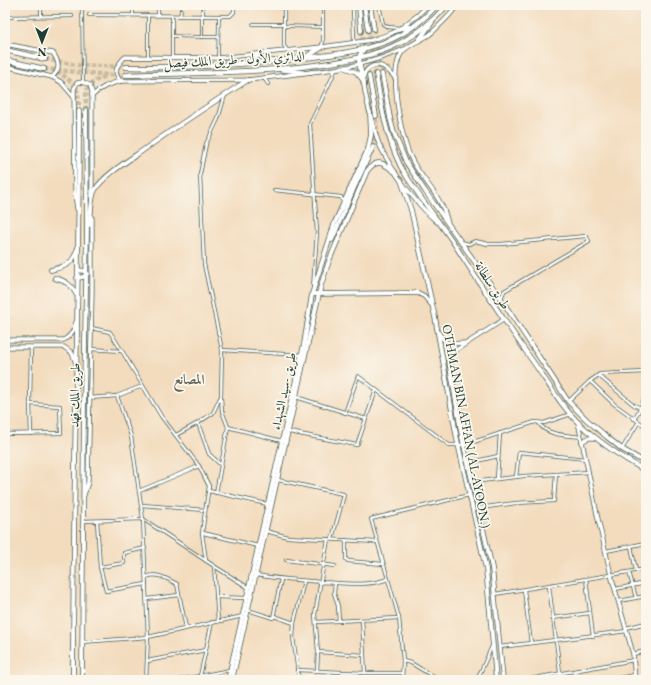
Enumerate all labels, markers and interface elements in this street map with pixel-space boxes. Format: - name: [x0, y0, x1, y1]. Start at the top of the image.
- north arrow: [22, 22, 62, 62]
- text: N: [37, 45, 46, 59]
- street label: الدائري الأول - طريق الملك فيصل: [163, 47, 305, 74]
- street label: طريق سلطانة: [471, 258, 514, 312]
- street label: OTHMAN BIN AFFAN (AL-AYOON.): [438, 323, 495, 530]
- street label: طريق -سيد الشهداء: [267, 351, 300, 432]
- street label: طريق الملك فهد: [65, 363, 84, 427]
- district label: المصانع: [174, 370, 204, 392]

